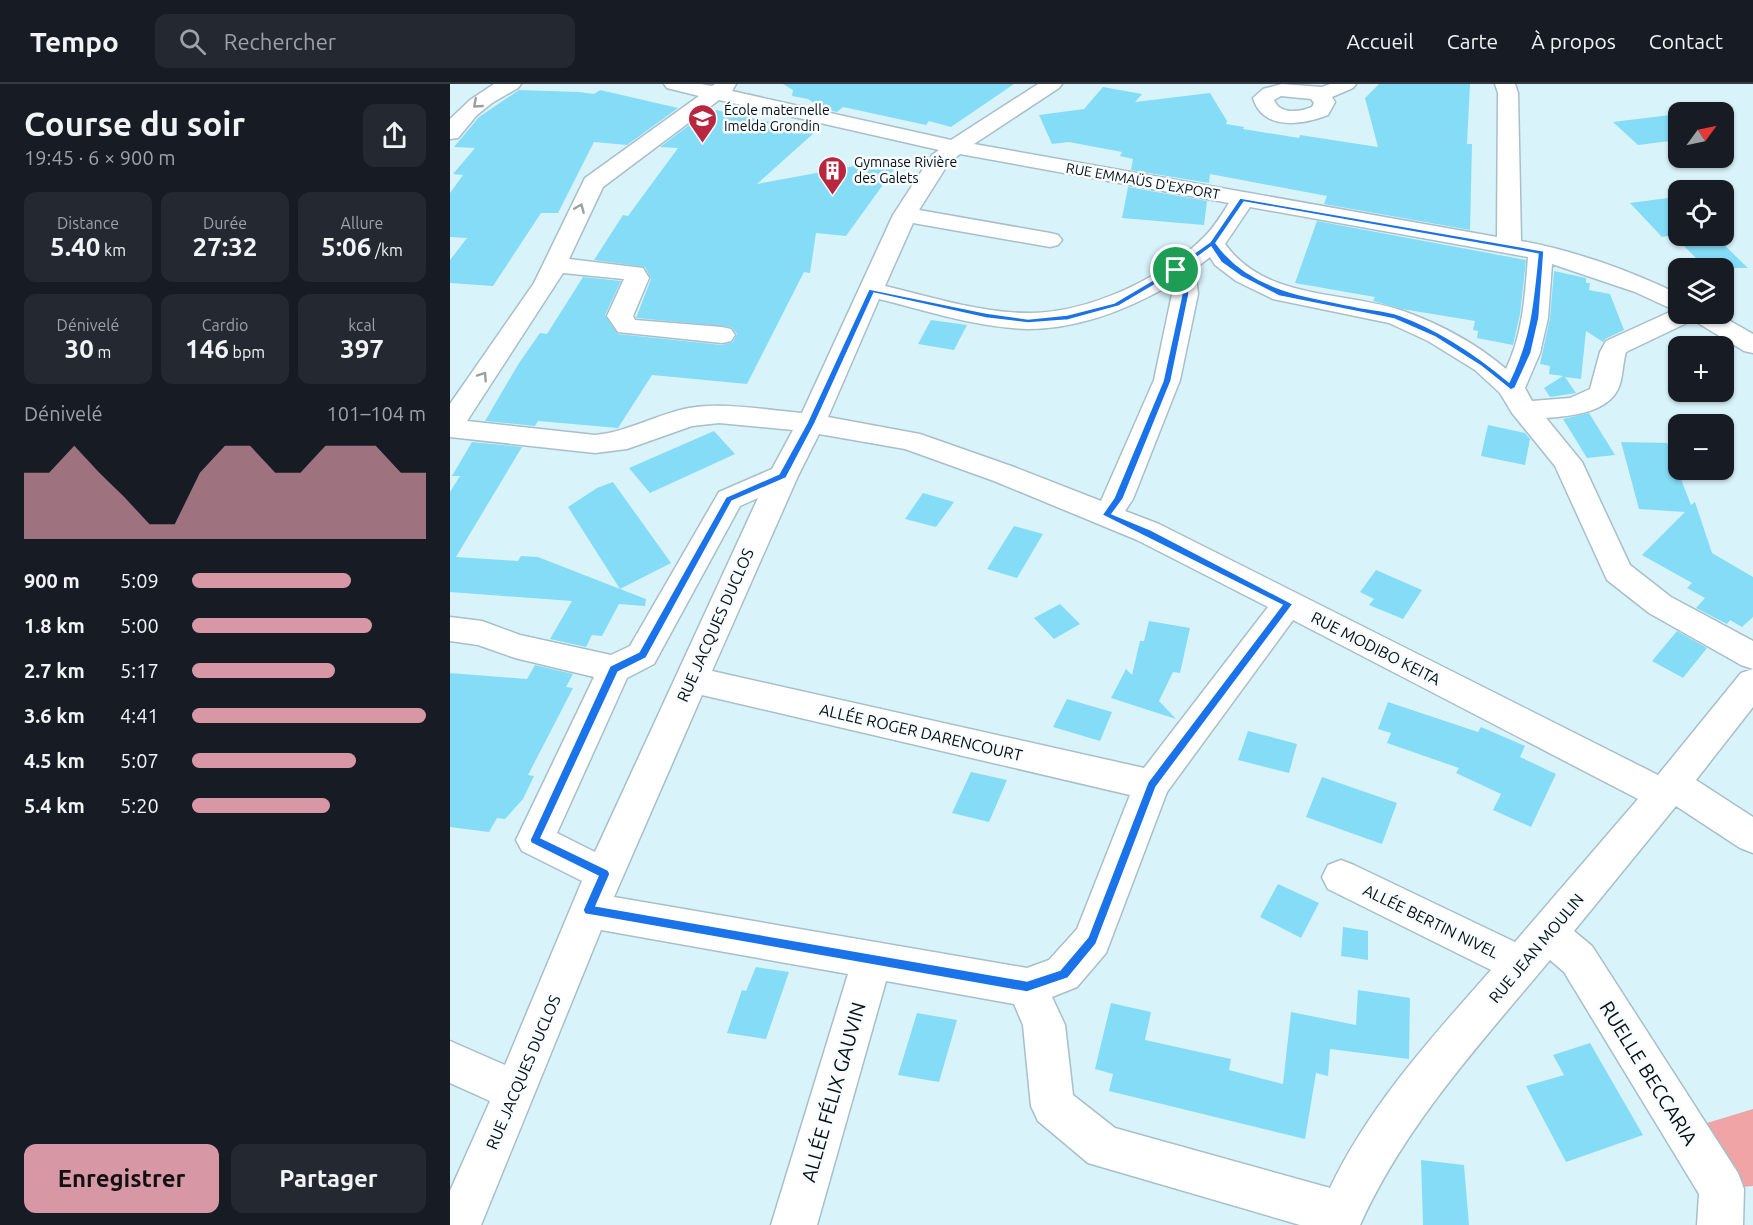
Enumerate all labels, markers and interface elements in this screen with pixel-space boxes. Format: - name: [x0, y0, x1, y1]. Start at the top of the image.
- search box: [155, 14, 575, 68]
- icon: search: [176, 25, 209, 58]
- text: Tempo: [30, 26, 119, 57]
- text: Rechercher: [224, 29, 336, 54]
- text: Accueil: [1346, 29, 1414, 53]
- text: Carte: [1447, 29, 1498, 53]
- text: À propos: [1531, 29, 1616, 53]
- text: Contact: [1649, 29, 1723, 53]
- one-way arrow: [473, 97, 484, 108]
- place label: École maternelle Imelda Grondin: [724, 101, 830, 134]
- school or university icon: École maternelle Imelda Grondin: [687, 102, 719, 144]
- north arrow: [1668, 102, 1734, 168]
- map controls: [1668, 102, 1734, 480]
- button: share: [363, 104, 426, 167]
- text: Course du soir: [24, 105, 245, 142]
- text: 19:45 · 6 × 900 m: [24, 146, 176, 169]
- building icon: Gymnase Rivière des Galets: [817, 154, 849, 196]
- place label: Gymnase Rivière des Galets: [854, 154, 957, 186]
- street label: RUE EMMAÜS D'EXPORT: [1065, 159, 1222, 202]
- button: locate: [1668, 180, 1734, 246]
- one-way arrow: [573, 204, 585, 215]
- text: Distance: [57, 214, 119, 232]
- text: Durée: [203, 214, 247, 232]
- text: Allure: [341, 214, 383, 232]
- text: 5.40: [50, 232, 100, 261]
- text: 27:32: [192, 232, 258, 261]
- text: 5:06: [321, 232, 371, 261]
- text: km: [100, 241, 126, 259]
- text: /km: [371, 241, 403, 259]
- pin: [1150, 244, 1201, 295]
- icon: arrive: [1159, 253, 1192, 286]
- button: layers: [1668, 258, 1734, 324]
- text: Dénivelé: [57, 316, 119, 334]
- text: Cardio: [202, 316, 248, 334]
- text: kcal: [348, 316, 376, 334]
- text: 30: [65, 334, 94, 363]
- text: 146: [185, 334, 229, 363]
- text: 397: [340, 334, 384, 363]
- button: +: [1668, 336, 1734, 402]
- text: m: [94, 343, 111, 361]
- text: bpm: [229, 343, 265, 361]
- one-way arrow: [476, 372, 487, 383]
- text: Dénivelé: [24, 402, 102, 425]
- text: 101–104 m: [327, 402, 426, 425]
- button: −: [1668, 414, 1734, 480]
- street label: RUE JACQUES DUCLOS: [673, 545, 757, 705]
- text: 900 m: [24, 569, 80, 592]
- text: 5:09: [120, 569, 159, 592]
- street label: RUE MODIBO KEITA: [1308, 608, 1444, 689]
- text: 1.8 km: [24, 614, 85, 637]
- text: 5:00: [120, 614, 159, 637]
- text: 2.7 km: [24, 659, 85, 682]
- text: 5:17: [120, 659, 159, 682]
- street label: ALLÉE ROGER DARENCOURT: [818, 698, 1025, 764]
- text: 3.6 km: [24, 704, 85, 727]
- text: 4:41: [120, 704, 159, 727]
- text: 4.5 km: [24, 749, 85, 772]
- text: 5:07: [120, 749, 159, 772]
- text: 5.4 km: [24, 794, 85, 817]
- text: 5:20: [120, 794, 159, 817]
- street label: ALLÉE BERTIN NIVEL: [1360, 879, 1502, 962]
- street label: RUE JEAN MOULIN: [1485, 890, 1587, 1006]
- street label: RUE JACQUES DUCLOS: [482, 992, 564, 1152]
- street label: RUELLE BECCARIA: [1595, 997, 1703, 1149]
- street label: ALLÉE FÉLIX GAUVIN: [796, 999, 870, 1185]
- button: Enregistrer: [24, 1144, 219, 1213]
- button: Partager: [231, 1144, 426, 1213]

